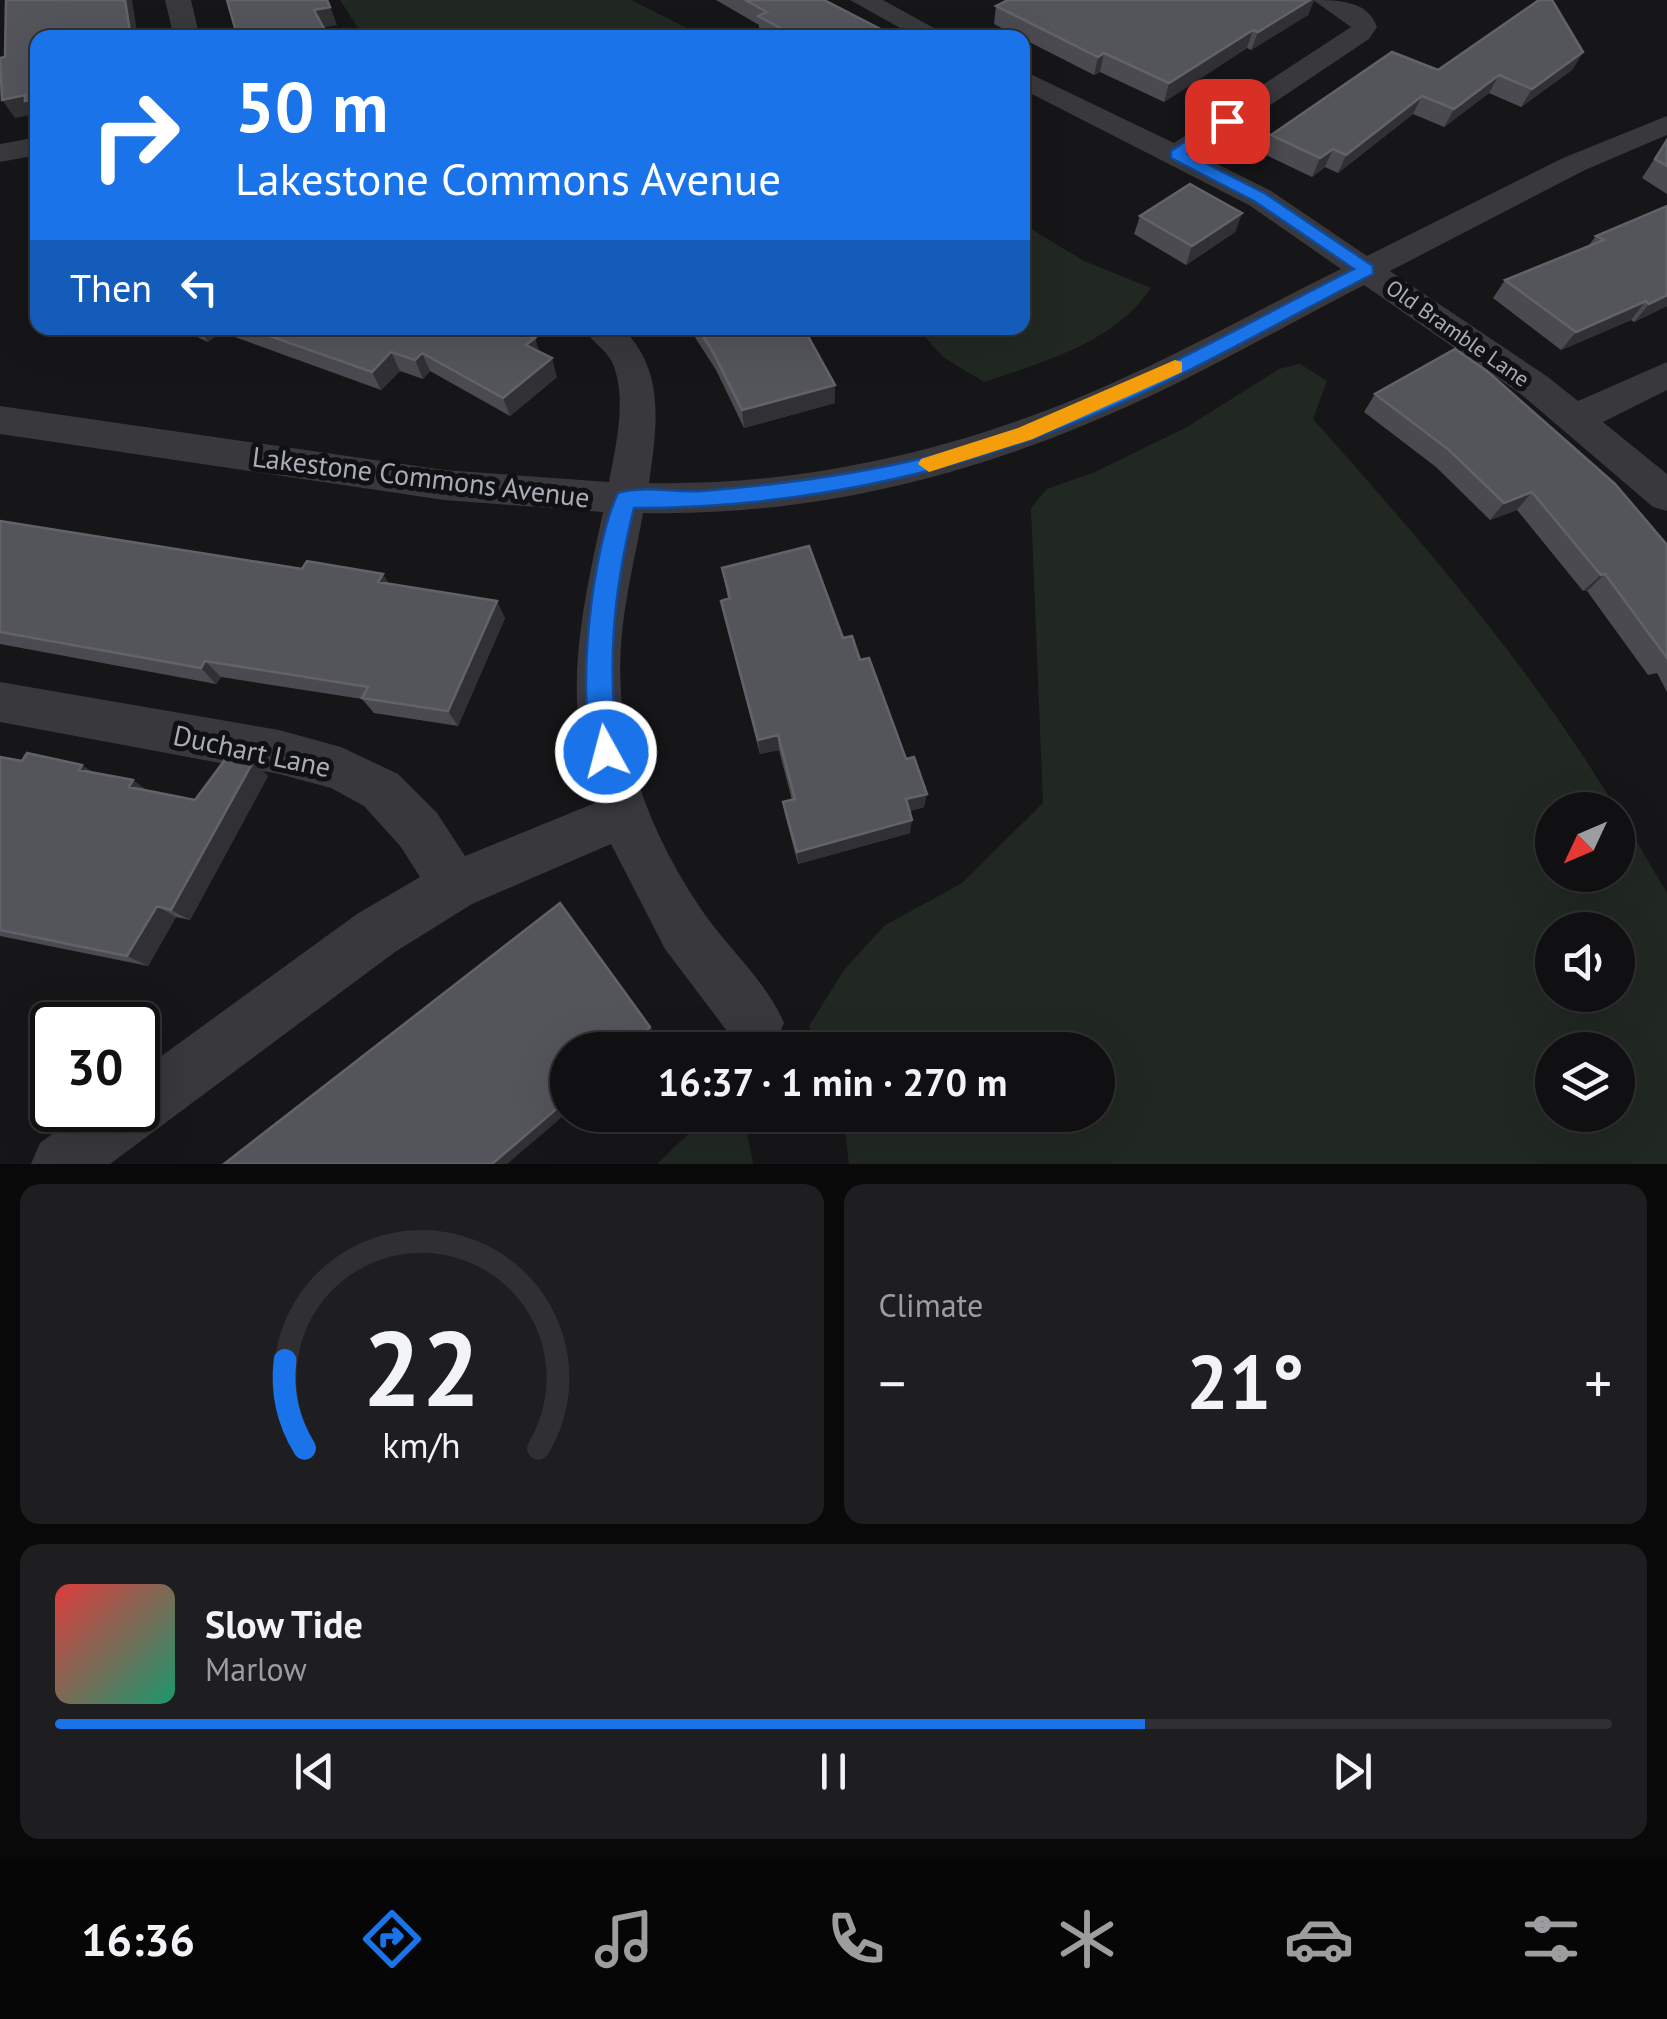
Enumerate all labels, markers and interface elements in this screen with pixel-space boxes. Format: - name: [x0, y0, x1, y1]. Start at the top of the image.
- text: 50 m: [235, 61, 388, 151]
- icon: right: [70, 70, 200, 200]
- pin: [1185, 79, 1270, 164]
- icon: arrive: [1200, 94, 1255, 149]
- text: Lakestone Commons Avenue: [235, 149, 781, 207]
- icon: left: [172, 260, 227, 315]
- text: Then: [70, 263, 152, 312]
- street label: Old Bramble Lane: [1381, 273, 1535, 393]
- street label: Lakestone Commons Avenue: [250, 437, 592, 516]
- position arrow: [554, 700, 658, 804]
- street label: Duchart Lane: [170, 716, 334, 785]
- north arrow: [1535, 792, 1635, 892]
- map controls: [1535, 792, 1635, 1132]
- button: sound: [1535, 912, 1635, 1012]
- speed limit sign: 30: [30, 1002, 160, 1132]
- button: layers: [1535, 1032, 1635, 1132]
- text: 16:37 · 1 min · 270 m: [658, 1057, 1007, 1106]
- text: Climate: [879, 1284, 983, 1326]
- text: 22: [363, 1300, 481, 1435]
- text: 21°: [1186, 1333, 1304, 1430]
- text: −: [879, 1347, 906, 1418]
- text: +: [1584, 1347, 1612, 1418]
- text: km/h: [383, 1422, 461, 1468]
- text: Slow Tide: [205, 1599, 363, 1648]
- text: Marlow: [205, 1648, 307, 1690]
- icon: previous: [287, 1744, 342, 1799]
- icon: pause: [806, 1744, 861, 1799]
- icon: next: [1325, 1744, 1380, 1799]
- icon: directions: [357, 1904, 427, 1974]
- icon: music: [589, 1904, 659, 1974]
- icon: phone: [821, 1904, 891, 1974]
- icon: climate: [1052, 1904, 1122, 1974]
- icon: car: [1284, 1904, 1354, 1974]
- icon: filters: [1516, 1904, 1586, 1974]
- text: 16:36: [81, 1910, 195, 1968]

